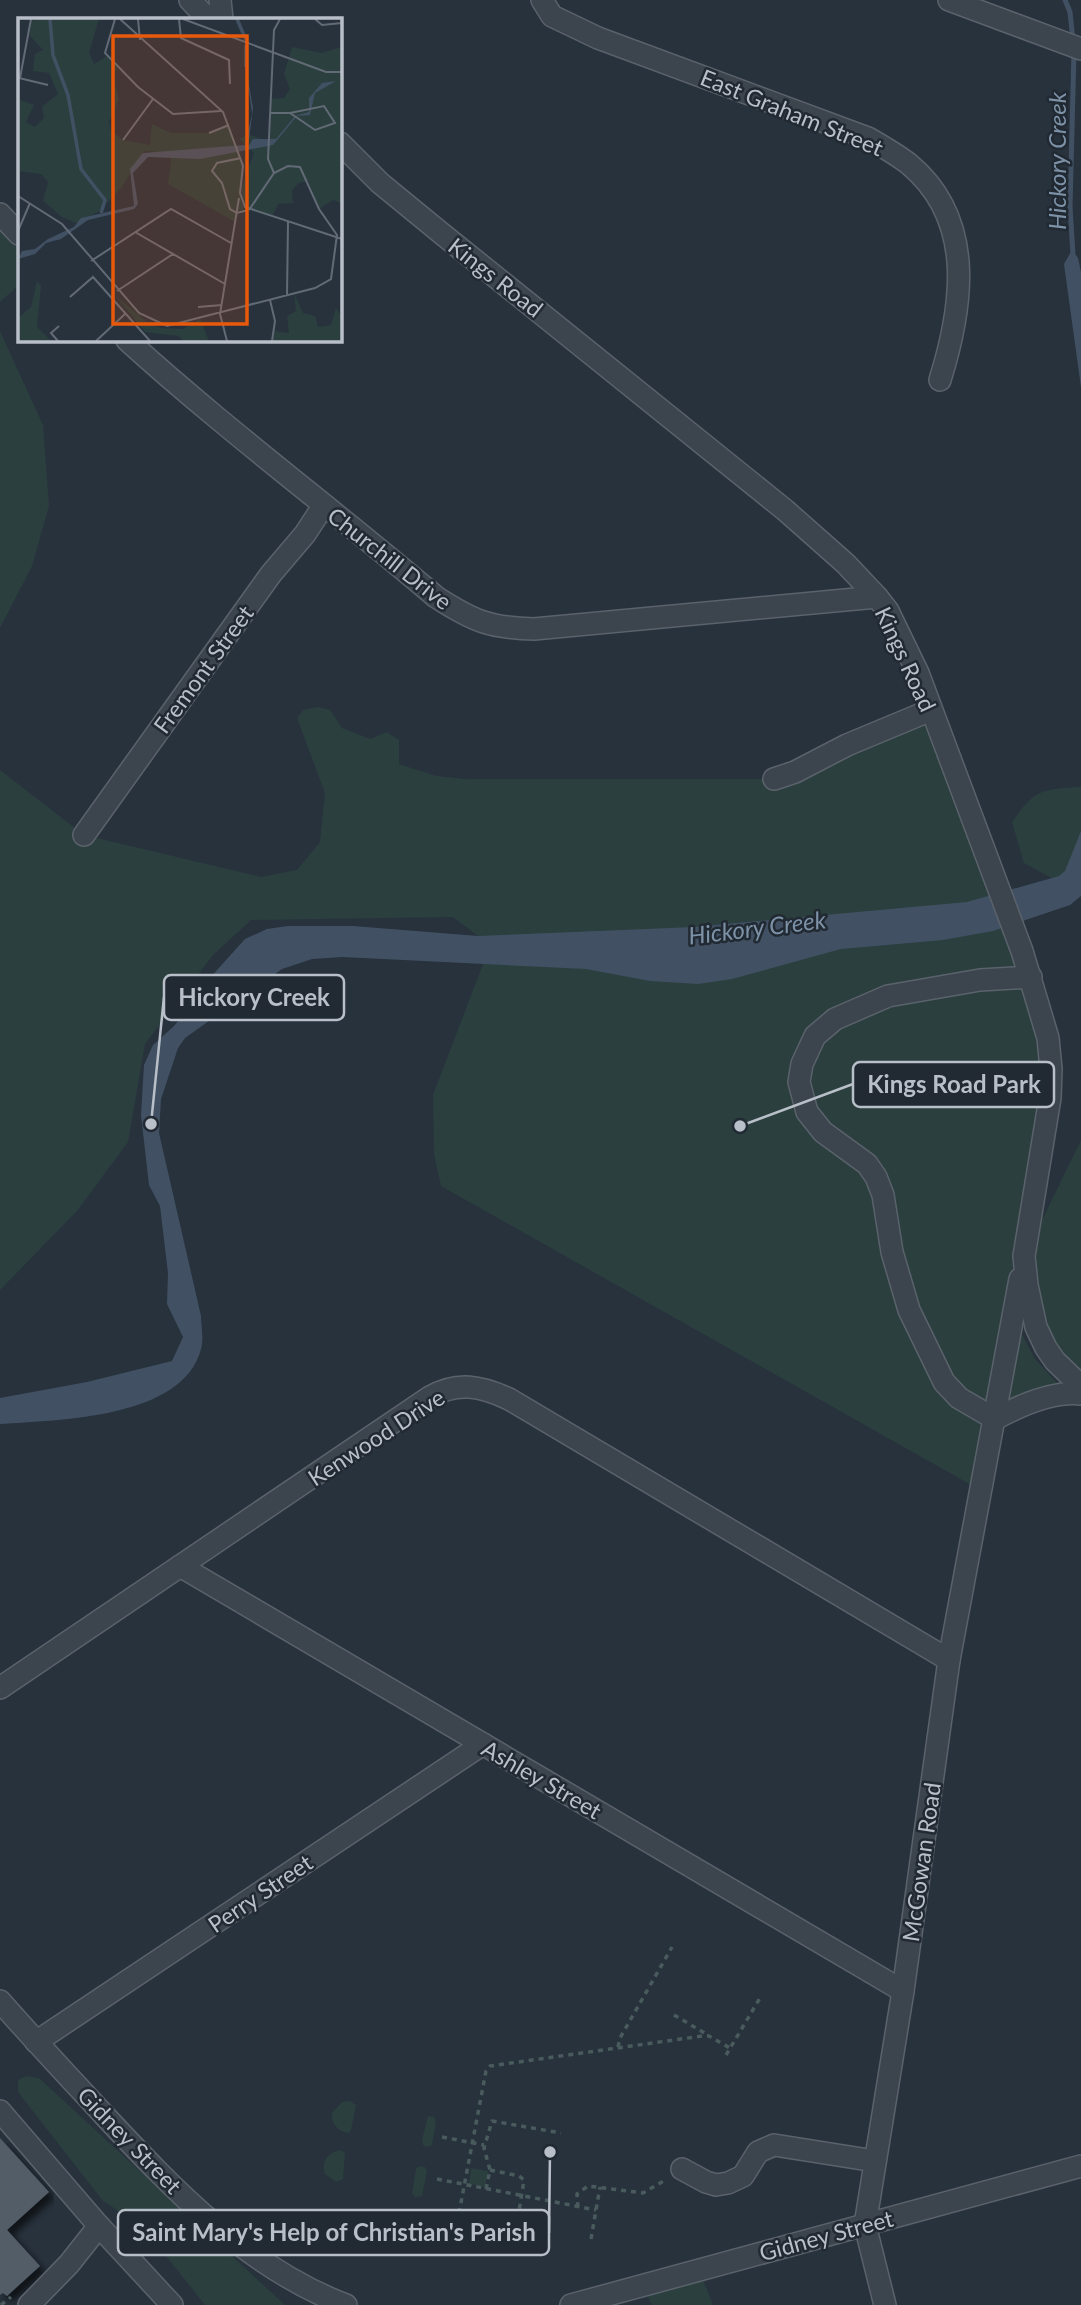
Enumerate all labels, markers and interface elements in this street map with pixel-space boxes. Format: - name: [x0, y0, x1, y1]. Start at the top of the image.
- inset map: [18, 18, 341, 341]
- street label: East Graham Street: [697, 63, 888, 162]
- water label: Hickory Creek: [1042, 91, 1071, 230]
- street label: Kings Road: [443, 231, 549, 323]
- street label: Churchill Drive: [322, 501, 458, 615]
- street label: Fremont Street: [147, 599, 259, 738]
- street label: Kings Road: [870, 602, 942, 716]
- water label: Hickory Creek: [687, 904, 828, 950]
- callout: Hickory Creek: [164, 975, 344, 1020]
- text: Hickory Creek: [178, 982, 330, 1011]
- callout: Kings Road Park: [853, 1062, 1054, 1107]
- text: Kings Road Park: [867, 1069, 1041, 1098]
- street label: Kenwood Drive: [303, 1383, 449, 1491]
- street label: Ashley Street: [477, 1734, 607, 1825]
- street label: McGowan Road: [896, 1781, 946, 1943]
- street label: Perry Street: [202, 1847, 318, 1938]
- street label: Gidney Street: [72, 2081, 188, 2200]
- street label: Gidney Street: [756, 2203, 897, 2266]
- callout: Saint Mary's Help of Christian's Parish: [118, 2210, 549, 2255]
- text: Saint Mary's Help of Christian's Parish: [132, 2217, 536, 2246]

